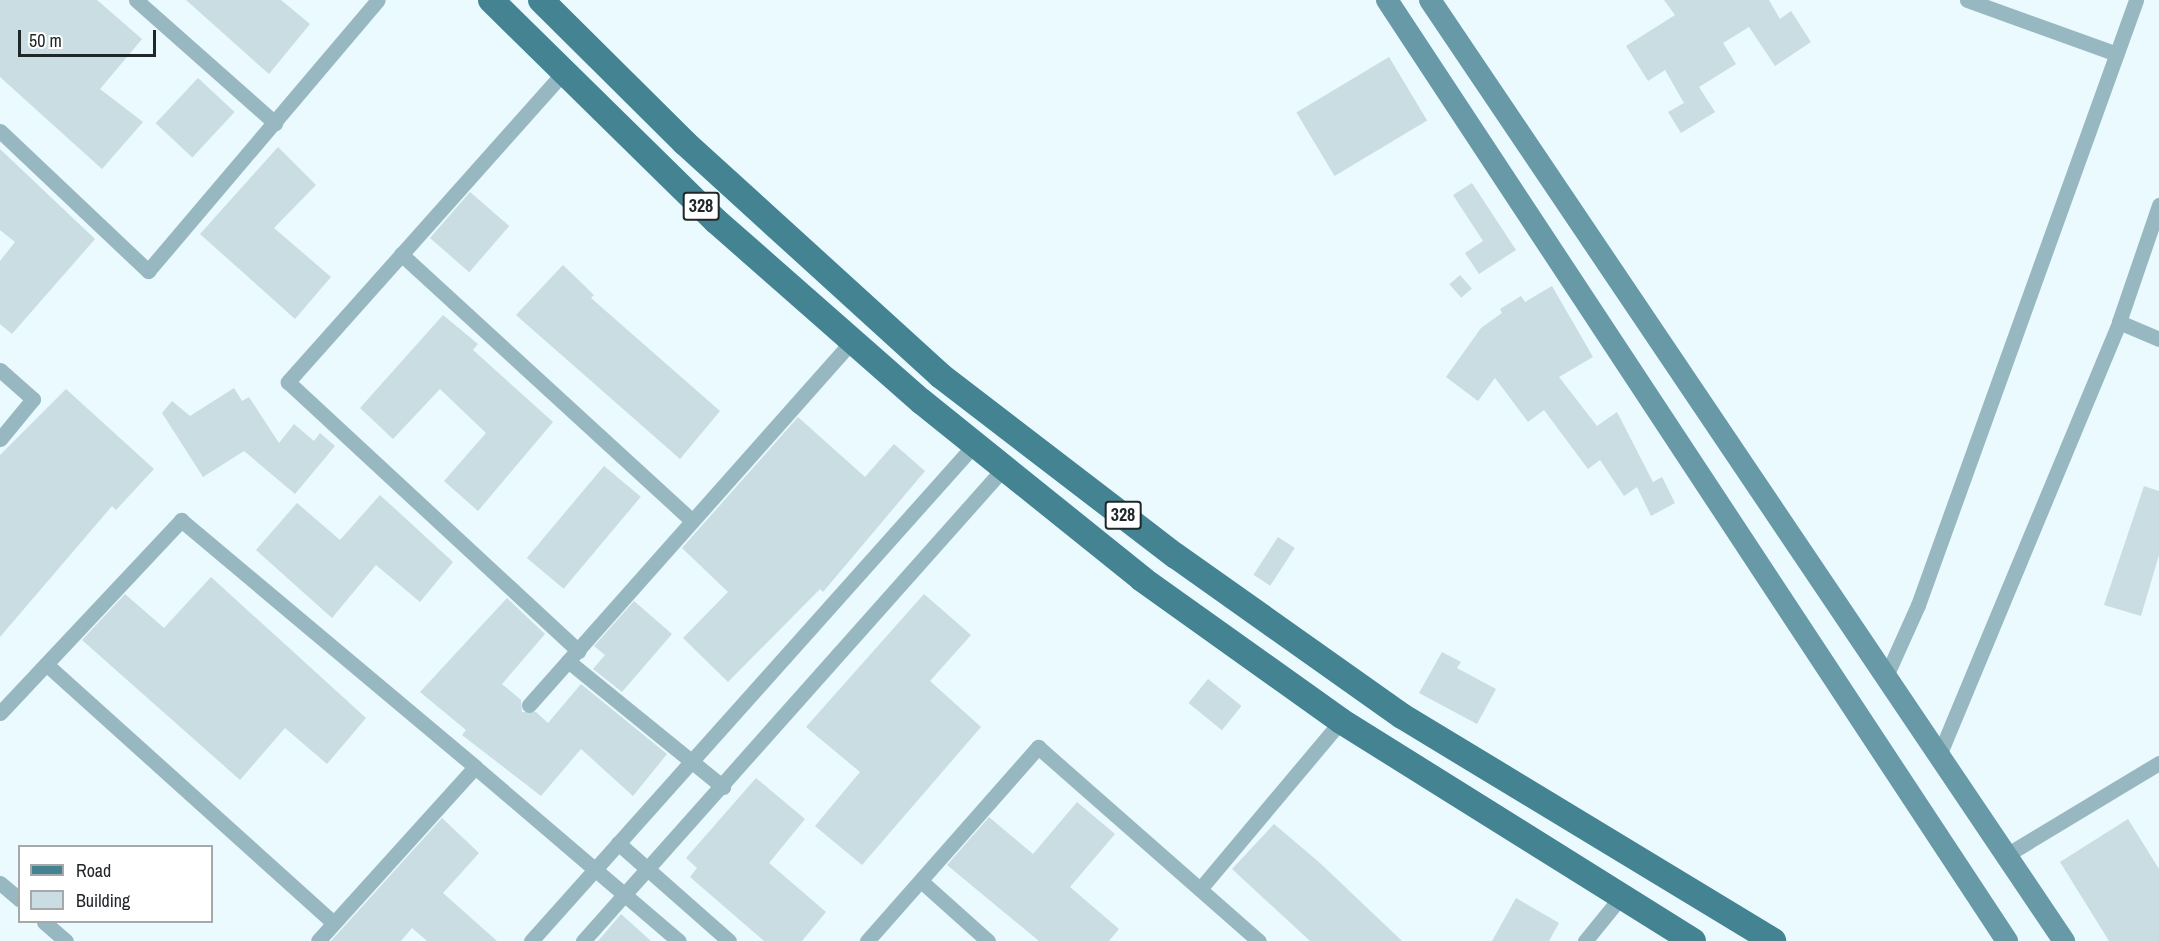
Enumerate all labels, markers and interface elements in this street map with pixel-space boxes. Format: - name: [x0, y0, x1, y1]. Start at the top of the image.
- scale bar: [21, 18, 159, 56]
- text: 50 m: [29, 28, 62, 53]
- road number: 328: [682, 191, 720, 221]
- road number: 328: [1104, 500, 1142, 530]
- legend: [18, 845, 213, 923]
- text: Road: [76, 858, 111, 883]
- text: Building: [76, 888, 130, 913]

